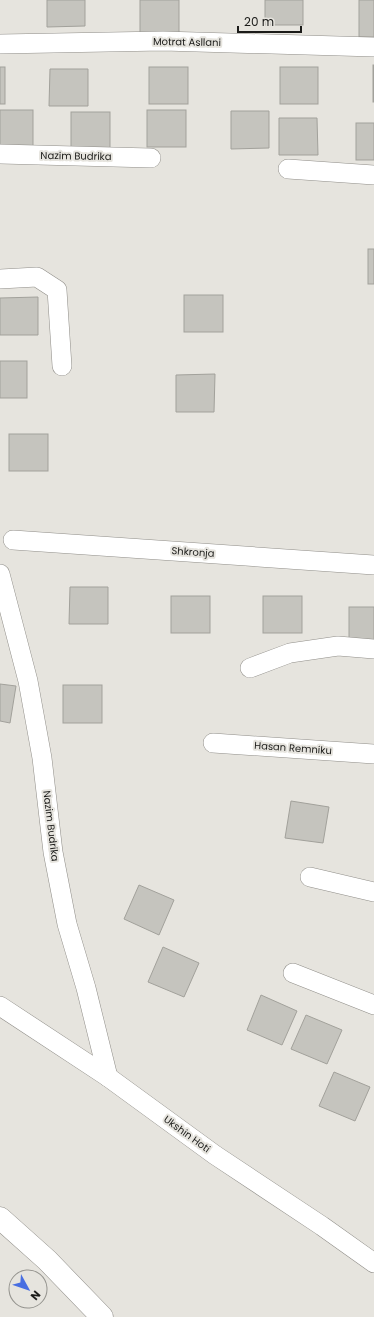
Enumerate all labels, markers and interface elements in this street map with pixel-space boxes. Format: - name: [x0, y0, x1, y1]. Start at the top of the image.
- scale bar: [238, 8, 301, 34]
- text: 20 m: [244, 13, 274, 30]
- street label: Motrat Asllani: [153, 34, 221, 50]
- street label: Nazim Budrika: [40, 148, 112, 164]
- street label: Shkronja: [171, 543, 215, 561]
- street label: Hasan Remniku: [254, 738, 332, 758]
- street label: Nazim Budrika: [39, 790, 63, 862]
- street label: Ukshin Hoti: [161, 1112, 213, 1156]
- north arrow: [8, 1269, 48, 1309]
- text: N: [27, 1287, 44, 1304]

